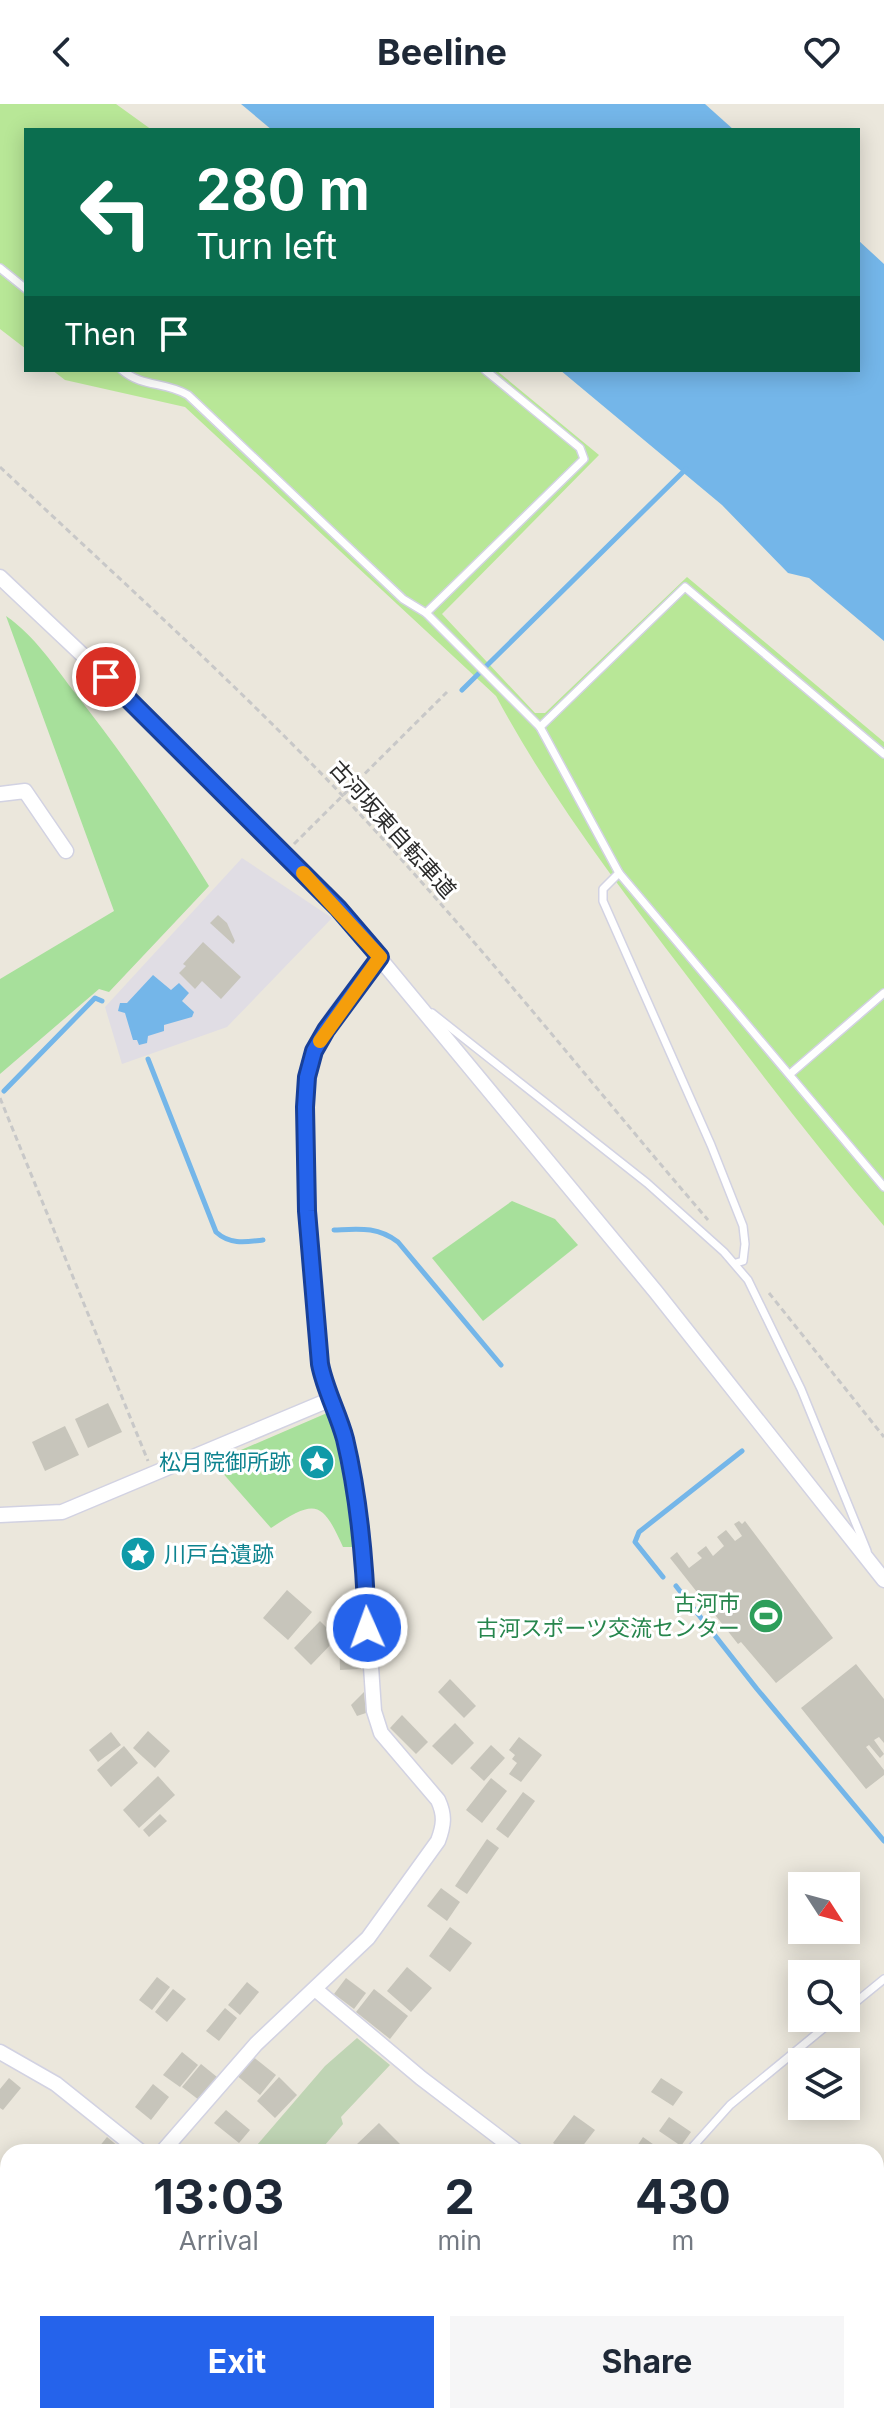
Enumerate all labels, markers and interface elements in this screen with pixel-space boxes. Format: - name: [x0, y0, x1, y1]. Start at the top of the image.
- icon: back: [40, 30, 84, 74]
- text: Beeline: [377, 30, 507, 74]
- icon: heart: [800, 30, 844, 74]
- text: 280 m: [196, 156, 370, 224]
- icon: left: [64, 160, 168, 264]
- text: Turn left: [196, 224, 337, 268]
- icon: arrive: [152, 312, 196, 356]
- text: Then: [64, 316, 136, 352]
- pin: [72, 643, 140, 711]
- icon: arrive: [84, 655, 128, 699]
- street label: 古河坂東自転車道: [324, 755, 462, 903]
- place icon: 松月院御所跡: [298, 1443, 336, 1481]
- place label: 松月院御所跡: [159, 1449, 291, 1475]
- place icon: 川戸台遺跡: [119, 1535, 157, 1573]
- place label: 川戸台遺跡: [164, 1541, 274, 1567]
- position arrow: [325, 1586, 409, 1670]
- place label: 古河市 古河スポーツ交流センター: [476, 1590, 740, 1641]
- sports icon: 古河市 古河スポーツ交流センター: [747, 1597, 785, 1635]
- north arrow: [788, 1872, 860, 1944]
- map controls: [788, 1872, 860, 2120]
- button: search: [788, 1960, 860, 2032]
- button: layers: [788, 2048, 860, 2120]
- text: 13:03: [153, 2167, 284, 2226]
- text: 2: [445, 2167, 475, 2226]
- text: 430: [635, 2167, 731, 2226]
- text: Arrival: [179, 2225, 259, 2256]
- text: min: [437, 2225, 482, 2256]
- text: m: [672, 2225, 694, 2256]
- button: Exit: [40, 2316, 434, 2408]
- button: Share: [450, 2316, 844, 2408]

